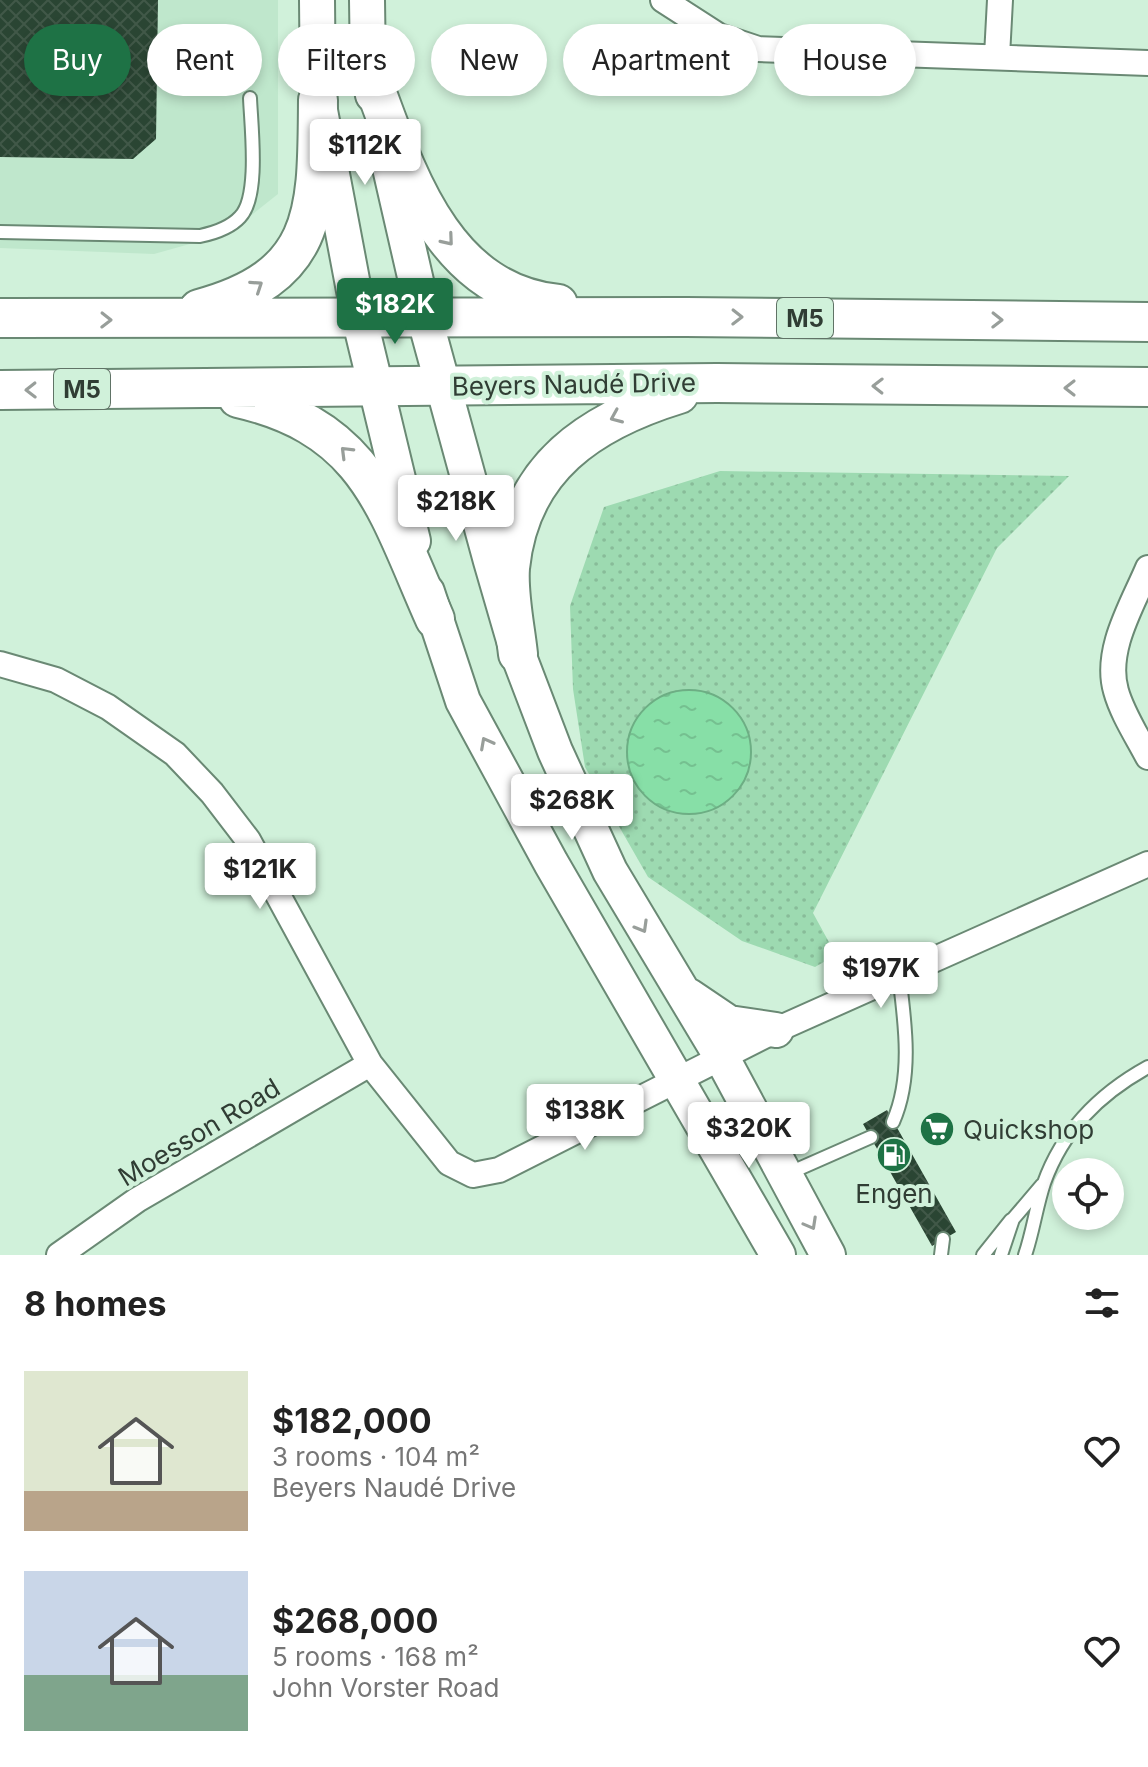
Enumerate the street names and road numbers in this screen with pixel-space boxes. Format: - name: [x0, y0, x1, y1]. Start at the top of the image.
- road number: M5: [777, 298, 833, 338]
- street label: Beyers Naudé Drive: [452, 366, 696, 402]
- road number: M5: [54, 369, 110, 409]
- street label: Moesson Road: [113, 1072, 285, 1192]

